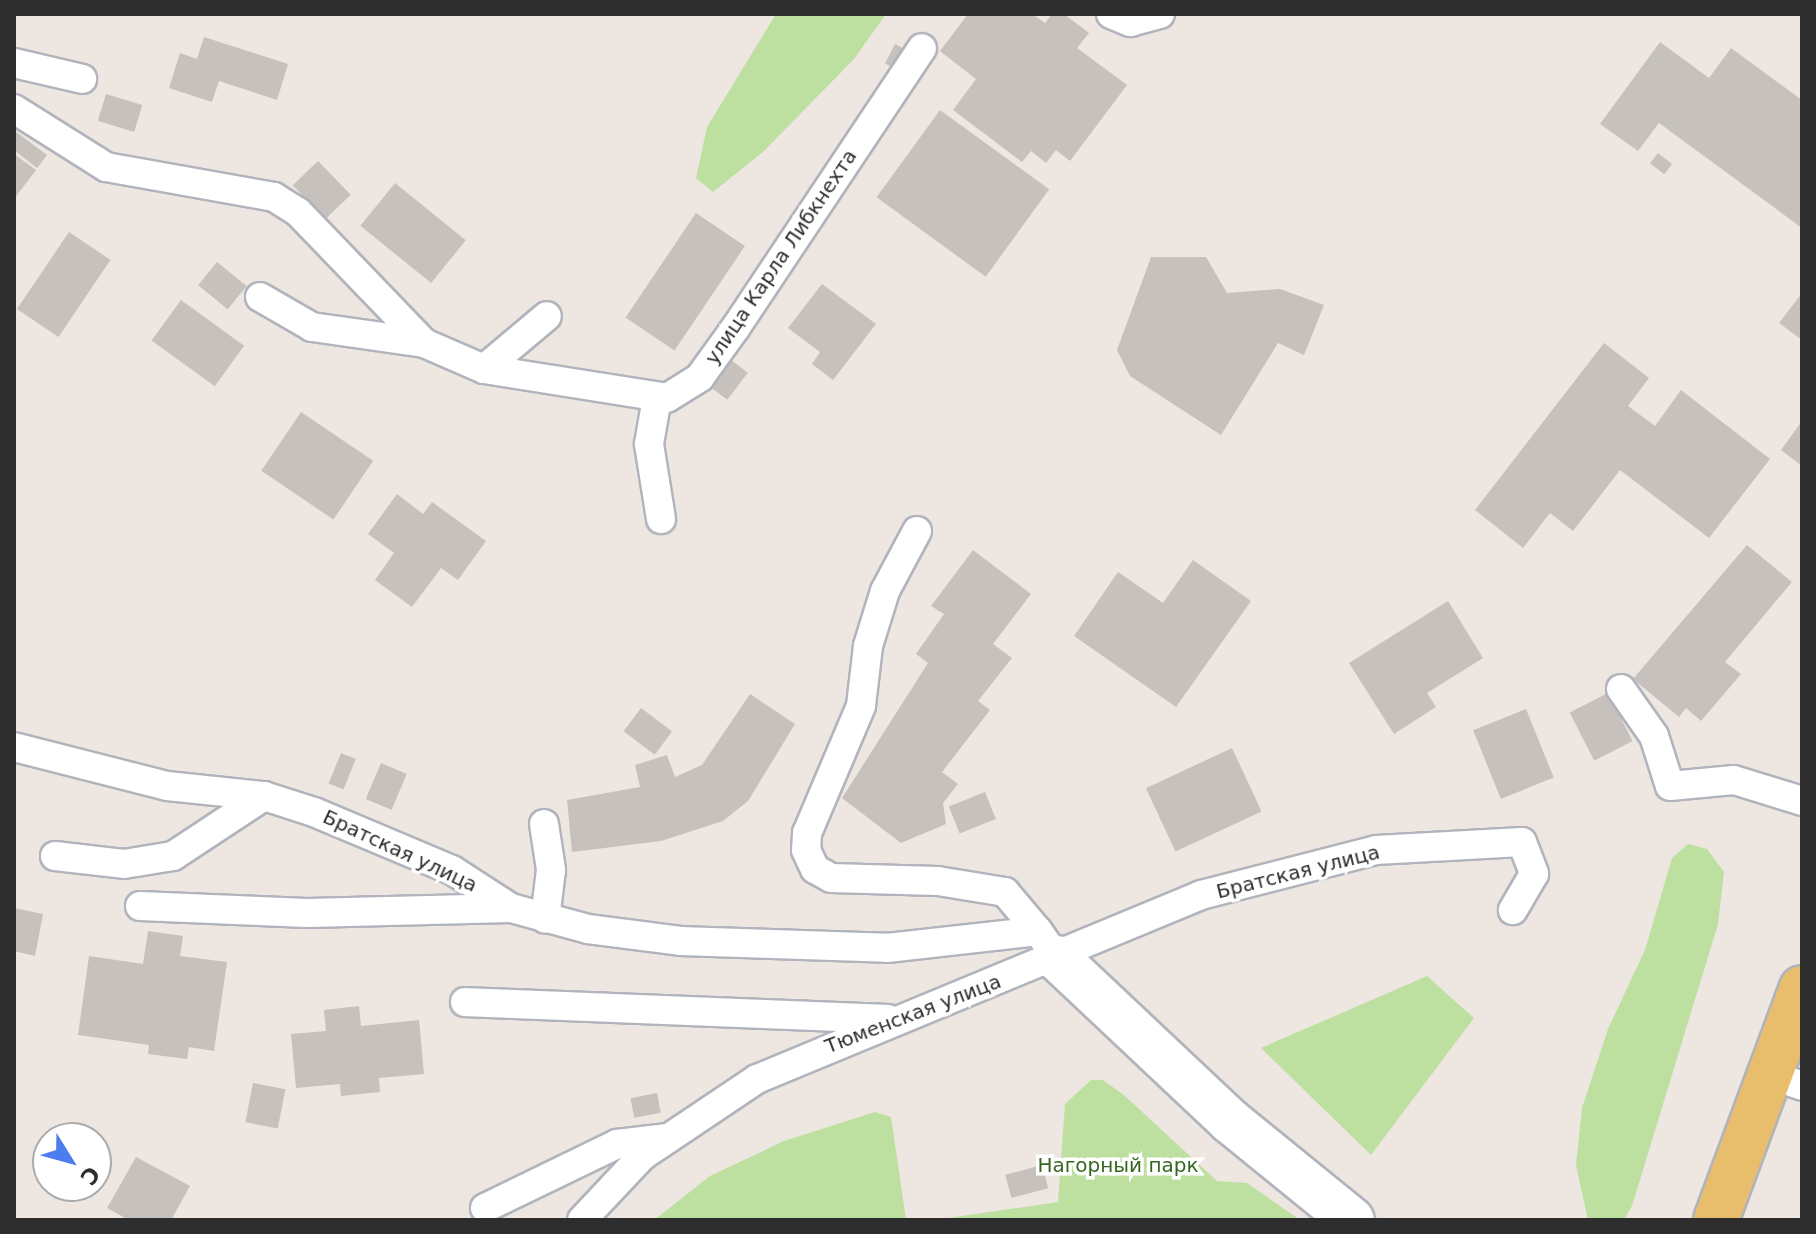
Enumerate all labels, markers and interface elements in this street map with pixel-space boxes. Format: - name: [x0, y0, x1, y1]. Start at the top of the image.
- street label: улица Карла Либкнехта: [700, 145, 862, 369]
- street label: Братская улица: [319, 805, 481, 897]
- street label: Братская улица: [1214, 840, 1382, 904]
- street label: Тюменская улица: [822, 969, 1004, 1059]
- north arrow: [32, 1122, 112, 1202]
- park label: Нагорный парк: [1037, 1153, 1199, 1177]
- text: С: [75, 1162, 105, 1190]

